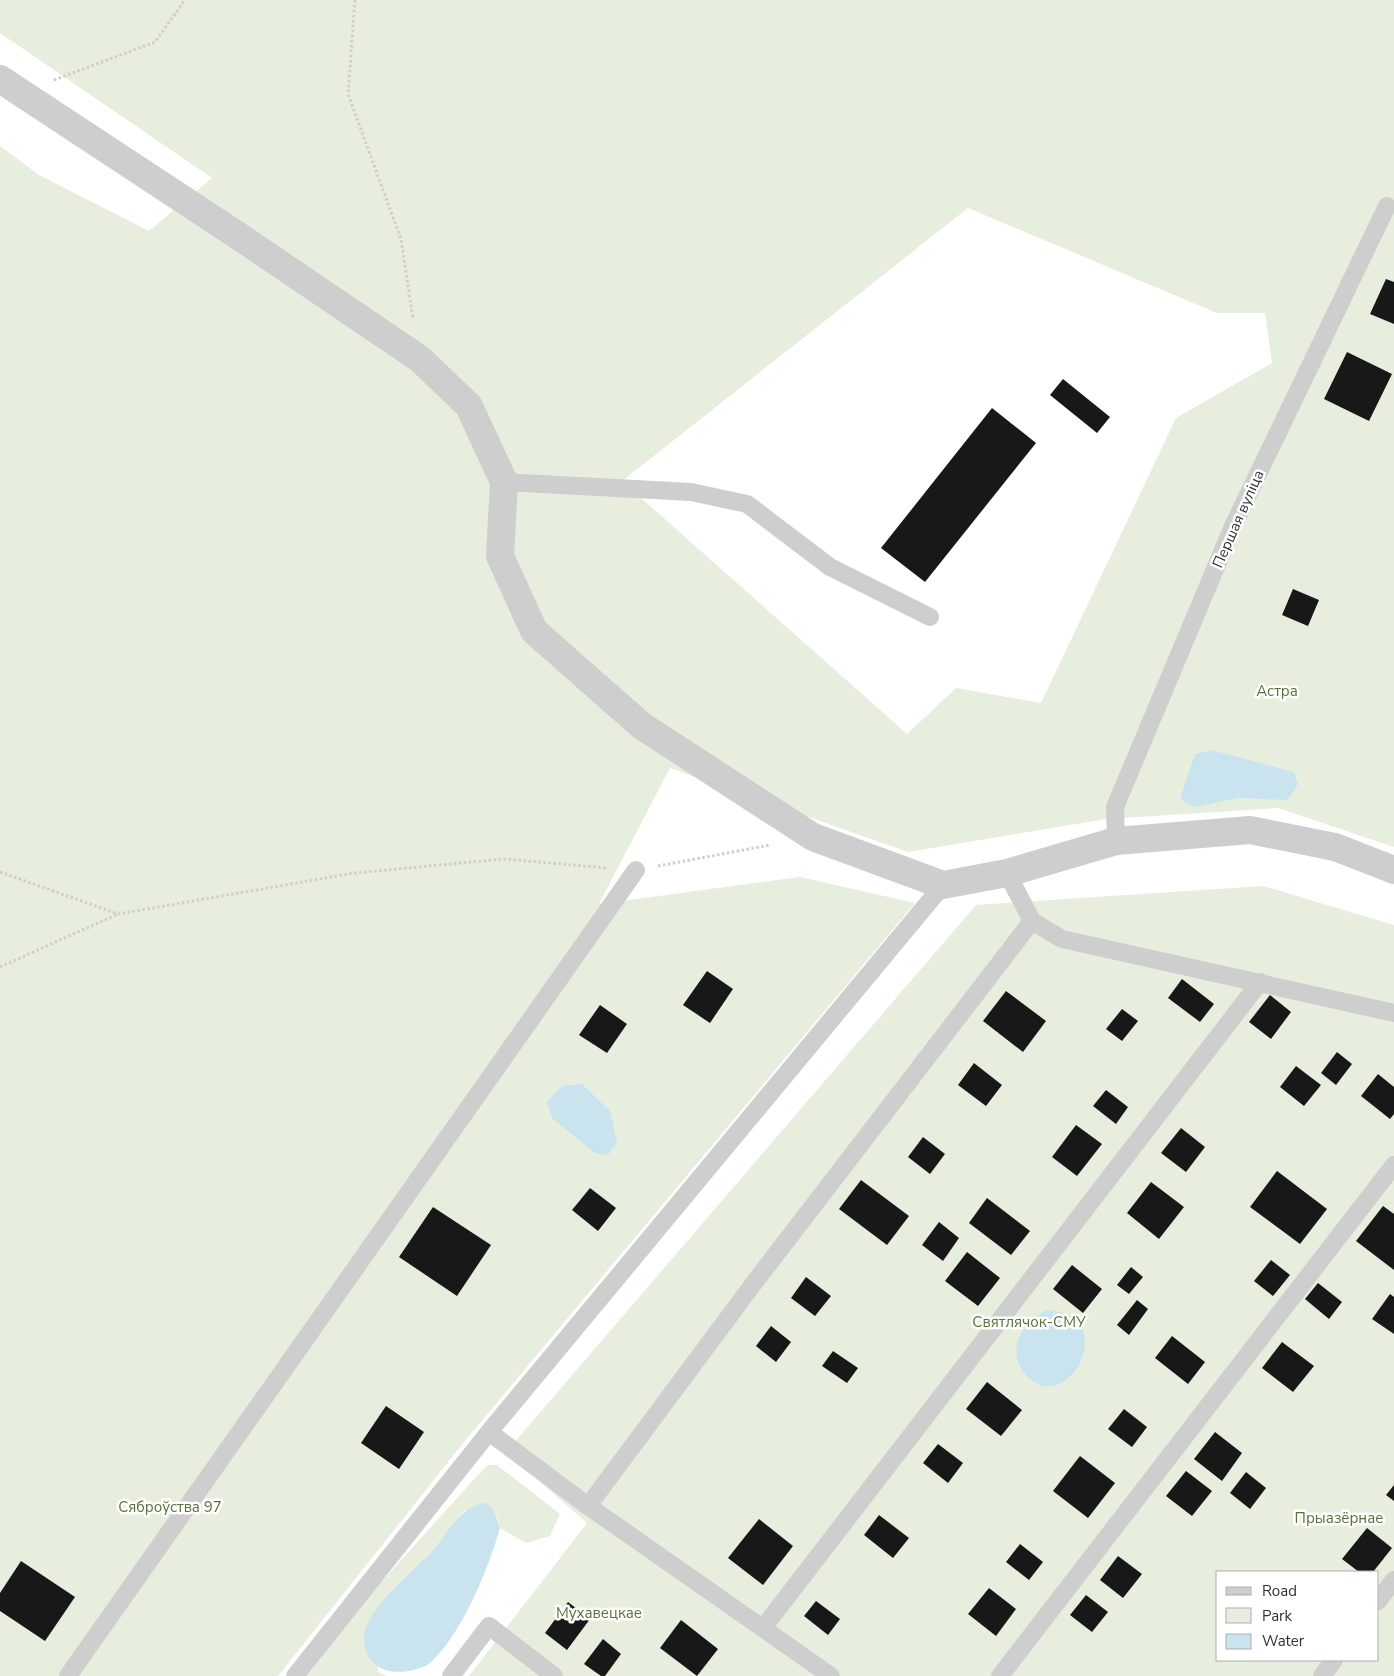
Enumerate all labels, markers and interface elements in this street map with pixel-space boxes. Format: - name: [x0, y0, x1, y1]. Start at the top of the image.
- street label: Першая вуліца: [1207, 467, 1269, 571]
- park label: Астра: [1256, 681, 1298, 701]
- park label: Святлячок-СМУ: [972, 1312, 1086, 1332]
- park label: Сяброўства 97: [118, 1497, 222, 1517]
- park label: Прыазёрнае: [1295, 1508, 1383, 1528]
- legend: [1216, 1571, 1379, 1661]
- text: Road: [1262, 1581, 1297, 1601]
- park label: Мухавецкае: [556, 1603, 642, 1623]
- text: Park: [1262, 1606, 1292, 1626]
- text: Water: [1262, 1631, 1305, 1651]

